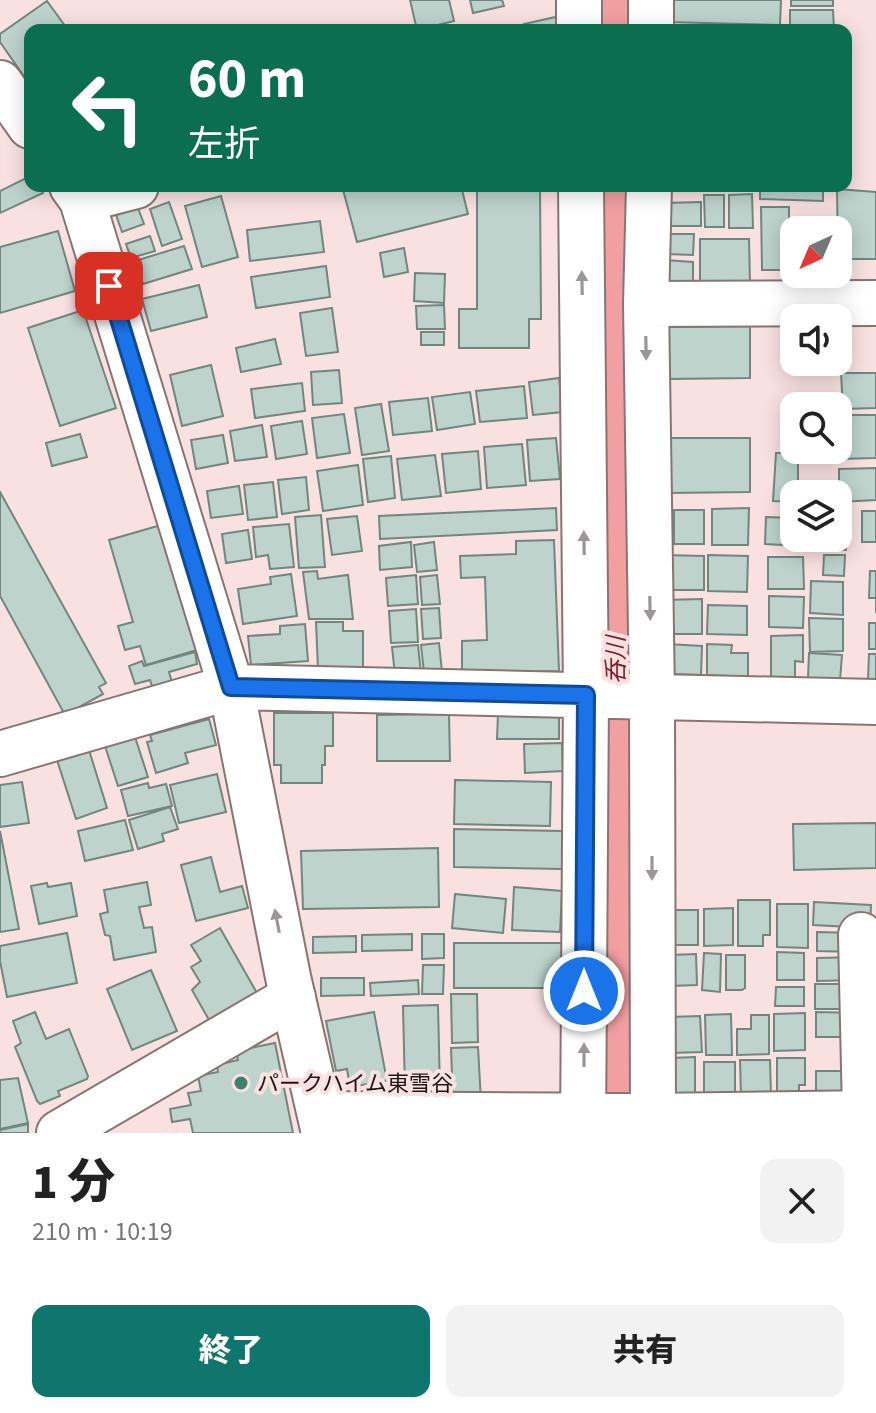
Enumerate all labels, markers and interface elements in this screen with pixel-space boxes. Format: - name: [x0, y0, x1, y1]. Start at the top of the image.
- text: 60 m: [188, 40, 306, 119]
- icon: left: [56, 56, 160, 160]
- text: 左折: [188, 119, 260, 170]
- north arrow: [780, 216, 852, 288]
- map controls: [780, 216, 852, 552]
- pin: [75, 252, 143, 320]
- icon: arrive: [87, 264, 131, 308]
- one-way arrow: [576, 270, 588, 295]
- button: sound: [780, 304, 852, 376]
- one-way arrow: [640, 336, 653, 361]
- button: search: [780, 392, 852, 464]
- button: layers: [780, 480, 852, 552]
- one-way arrow: [578, 530, 591, 555]
- one-way arrow: [644, 596, 656, 621]
- water label: 呑川: [599, 633, 634, 684]
- one-way arrow: [646, 856, 658, 881]
- one-way arrow: [270, 908, 283, 933]
- position arrow: [542, 949, 626, 1033]
- one-way arrow: [578, 1042, 590, 1067]
- place label: パークハイム東雪谷: [257, 1068, 453, 1100]
- marker: パークハイム東雪谷: [232, 1074, 250, 1092]
- text: 1 分: [32, 1149, 115, 1217]
- button: close: [760, 1159, 844, 1243]
- text: 210 m · 10:19: [32, 1213, 173, 1250]
- button: 終了: [32, 1305, 430, 1397]
- button: 共有: [446, 1305, 844, 1397]

